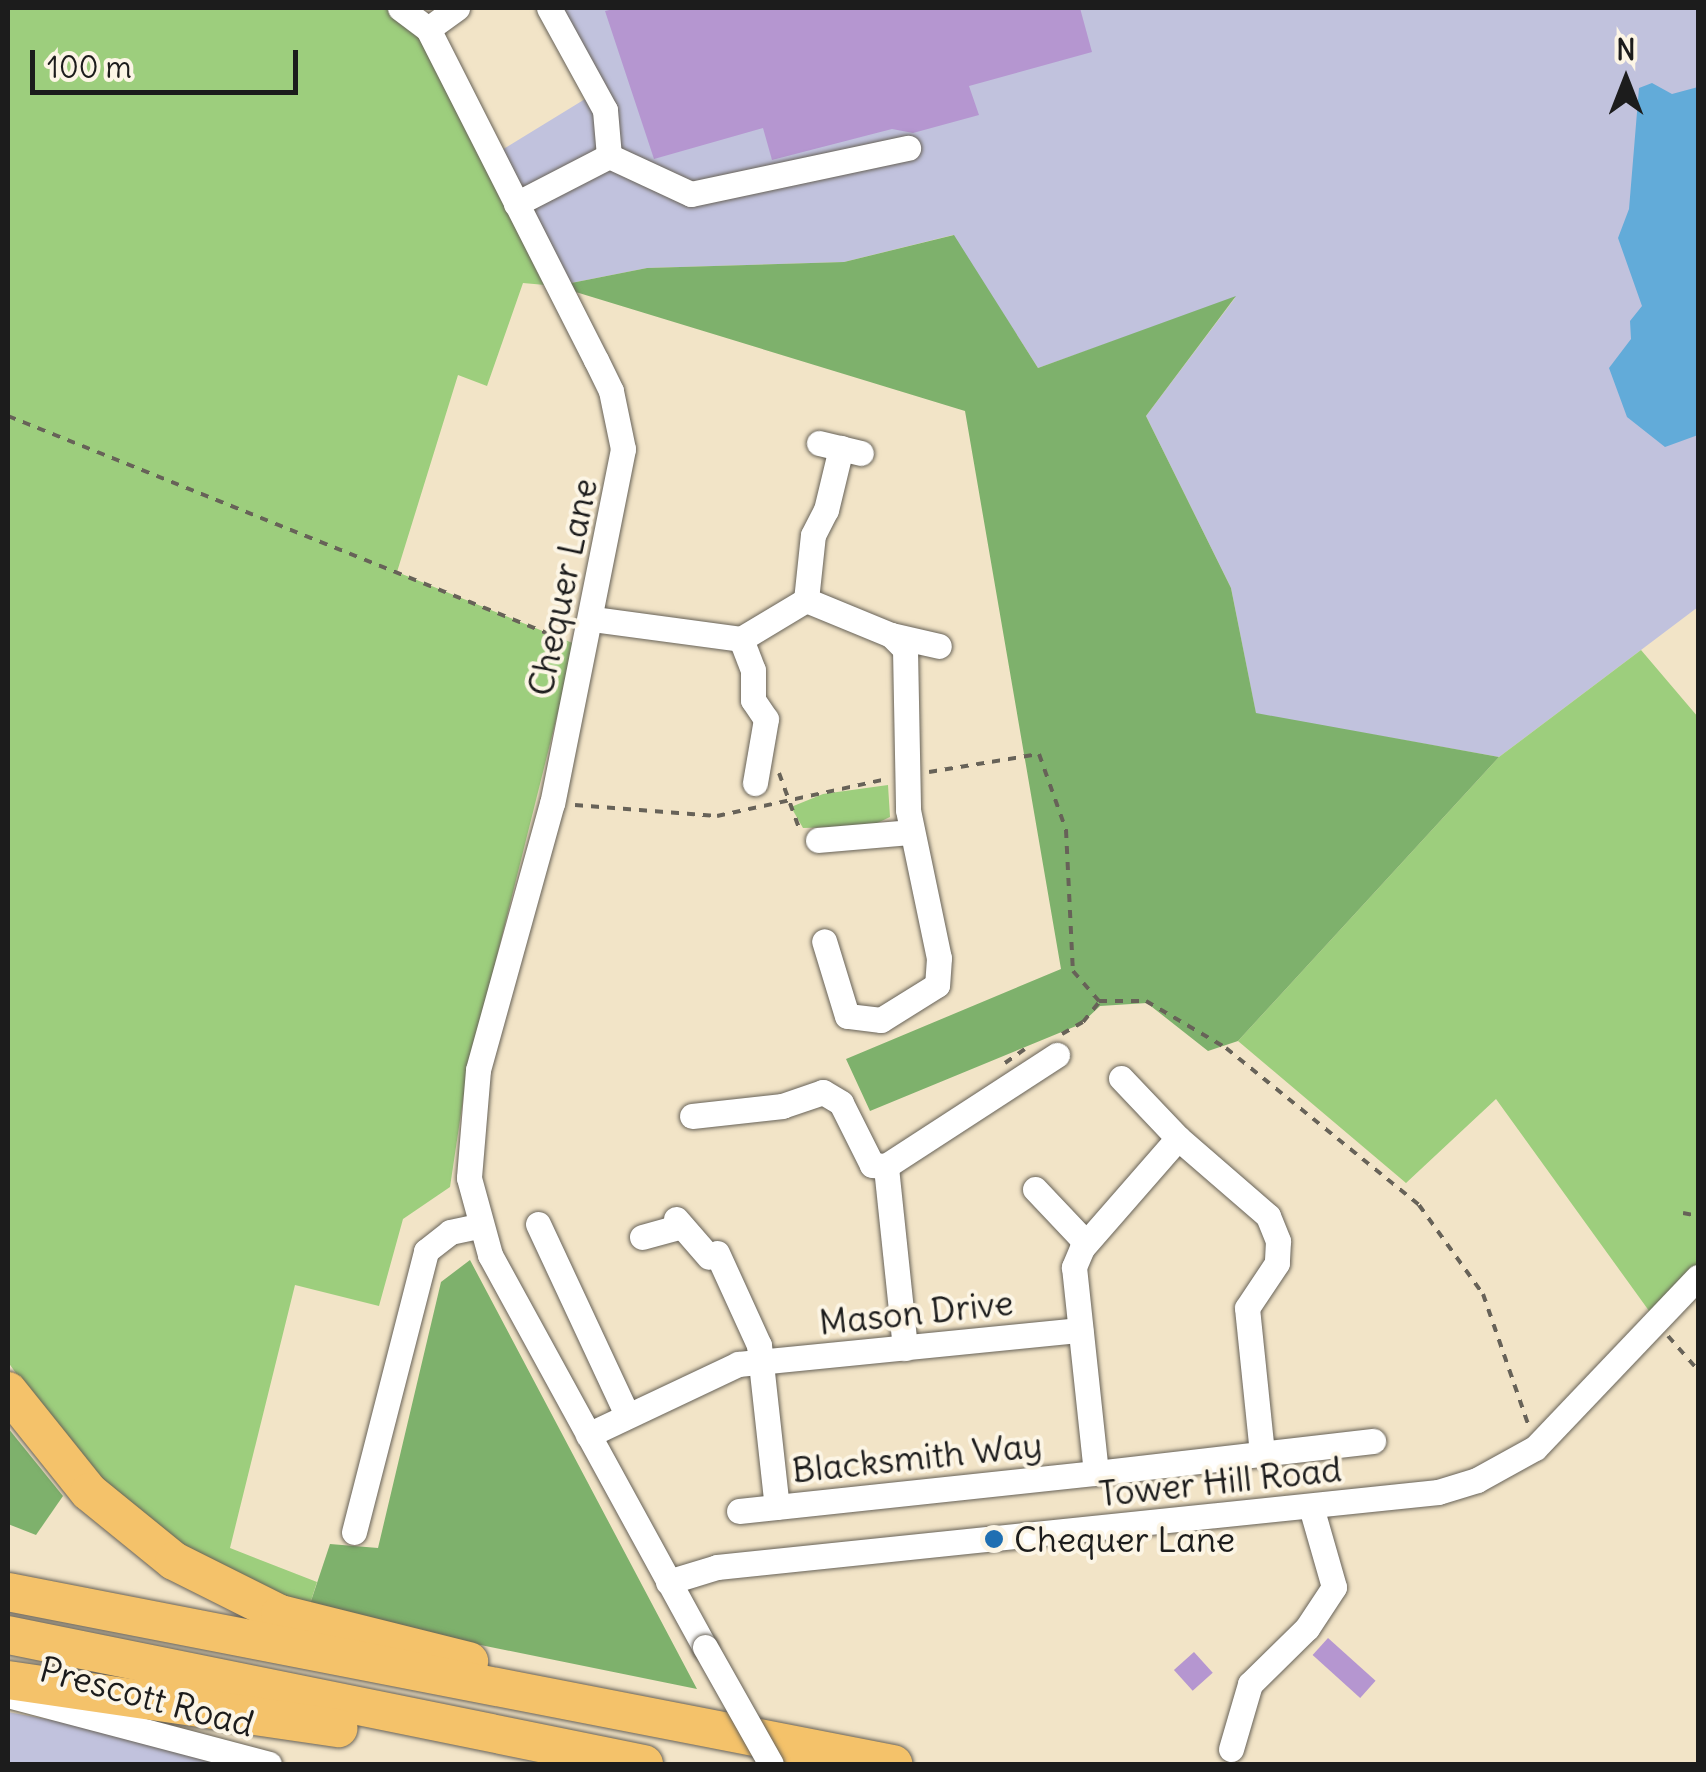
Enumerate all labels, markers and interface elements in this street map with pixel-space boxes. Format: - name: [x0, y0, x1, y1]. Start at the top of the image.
- scale bar: [35, 30, 302, 92]
- north arrow: [1576, 30, 1676, 130]
- text: N: [1616, 32, 1636, 68]
- text: 100 m: [47, 48, 132, 86]
- street label: Chequer Lane: [518, 475, 606, 699]
- street label: Mason Drive: [817, 1281, 1015, 1343]
- street label: Blacksmith Way: [790, 1423, 1044, 1491]
- street label: Tower Hill Road: [1097, 1447, 1343, 1515]
- place label: Chequer Lane: [1014, 1518, 1235, 1560]
- marker: Chequer Lane: [983, 1528, 1005, 1550]
- street label: Prescott Road: [35, 1647, 259, 1745]

